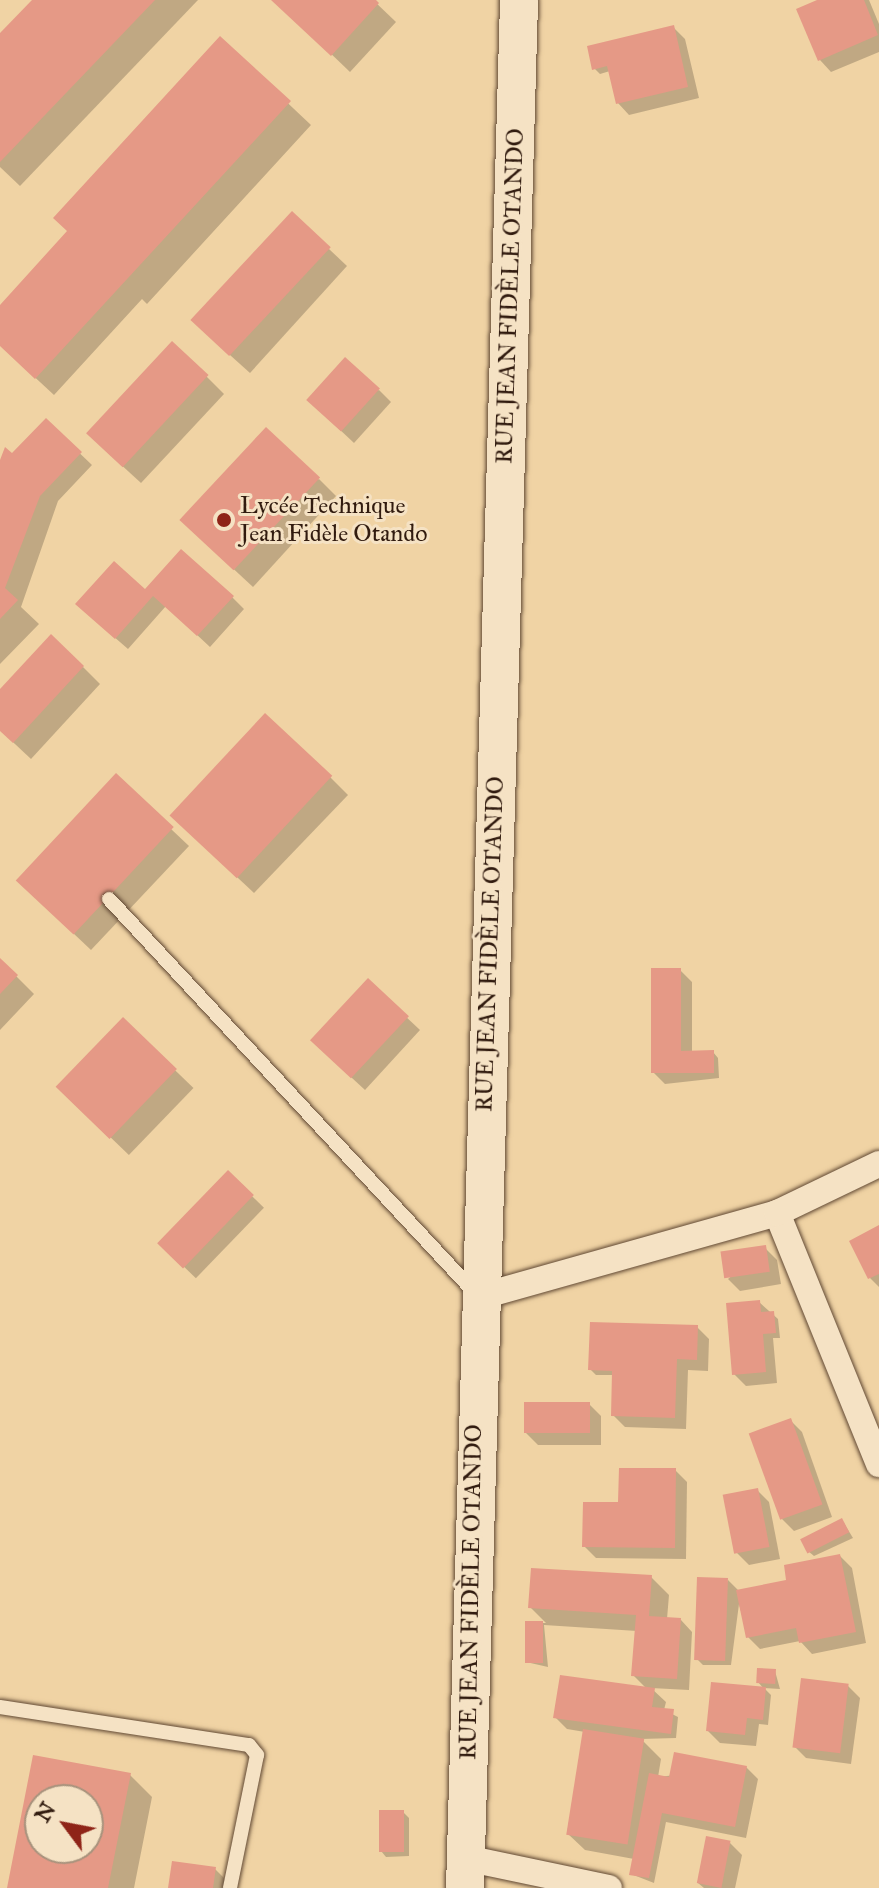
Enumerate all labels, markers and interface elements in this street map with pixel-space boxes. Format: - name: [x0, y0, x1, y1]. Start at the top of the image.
- street label: RUE JEAN FIDÈLE OTANDO: [490, 128, 530, 464]
- place label: Lycée Technique Jean Fidèle Otando: [240, 492, 428, 548]
- marker: Lycée Technique Jean Fidèle Otando: [215, 511, 233, 529]
- street label: RUE JEAN FIDÈLE OTANDO: [470, 776, 510, 1112]
- street label: RUE JEAN FIDÈLE OTANDO: [454, 1424, 488, 1760]
- north arrow: [24, 1784, 104, 1864]
- text: N: [29, 1797, 61, 1827]

